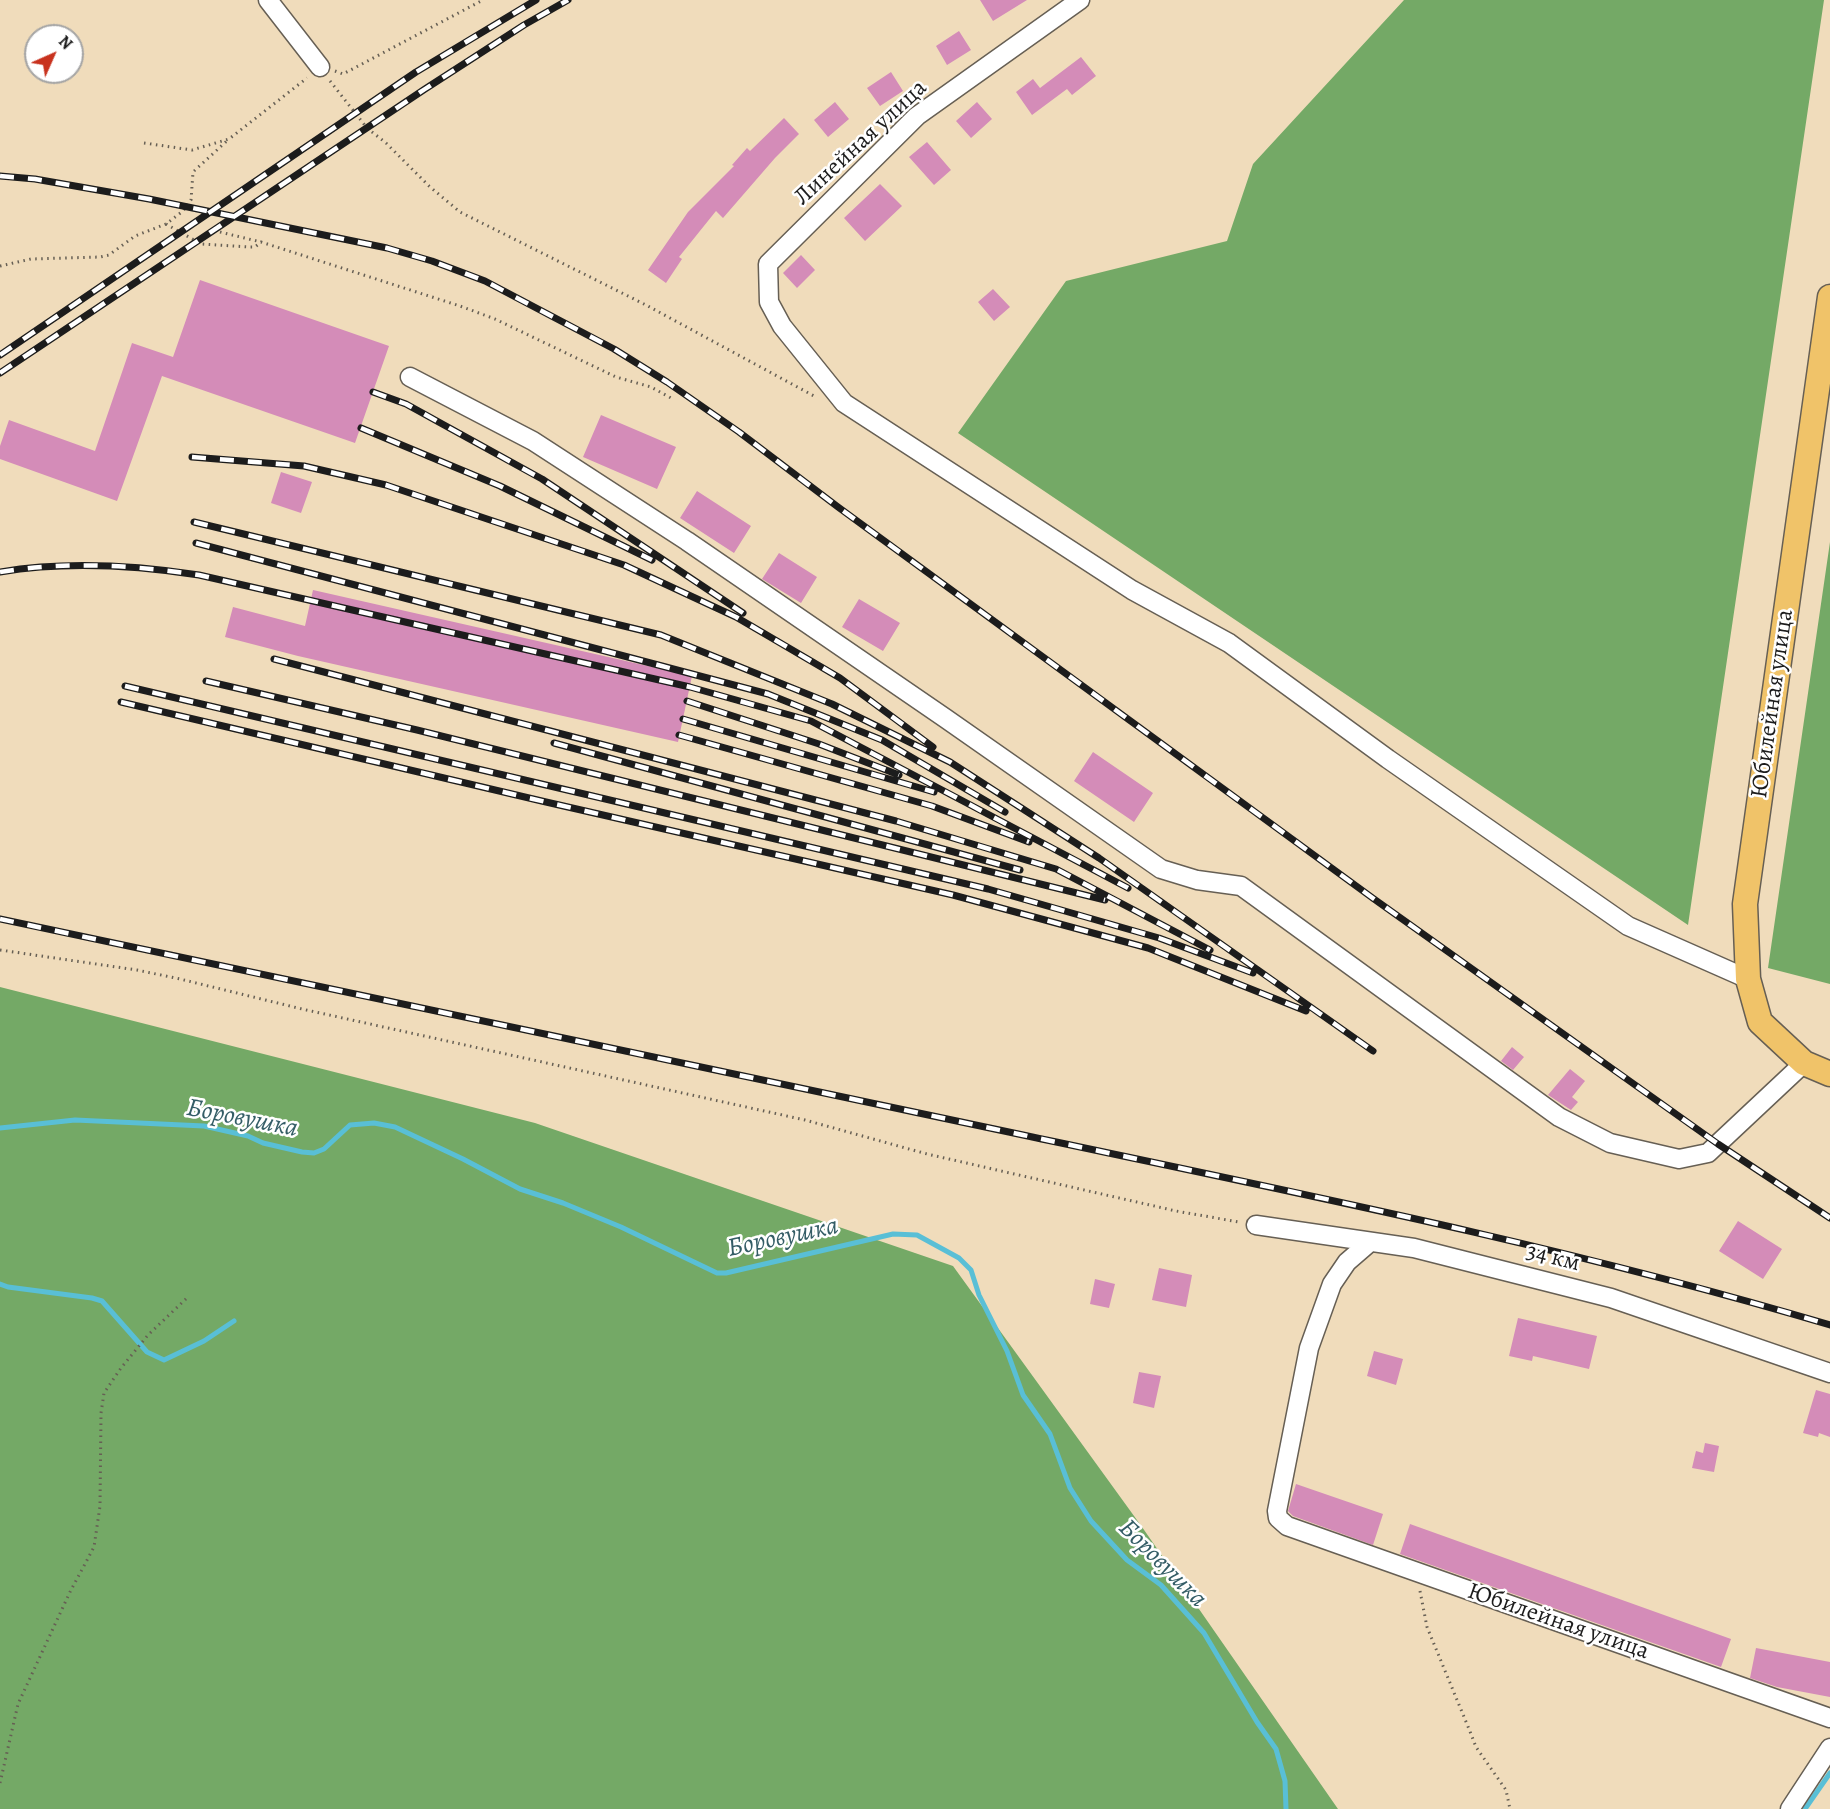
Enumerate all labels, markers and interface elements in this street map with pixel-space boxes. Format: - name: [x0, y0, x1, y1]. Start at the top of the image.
- north arrow: [24, 24, 84, 84]
- text: N: [53, 31, 77, 55]
- street label: Линейная улица: [789, 74, 933, 212]
- street label: Юбилейная улица: [1746, 608, 1800, 800]
- water label: Боровушка: [184, 1093, 300, 1145]
- water label: Боровушка: [725, 1211, 841, 1265]
- street label: 34 км: [1523, 1237, 1583, 1279]
- water label: Боровушка: [1111, 1513, 1213, 1615]
- street label: Юбилейная улица: [1463, 1577, 1653, 1667]

